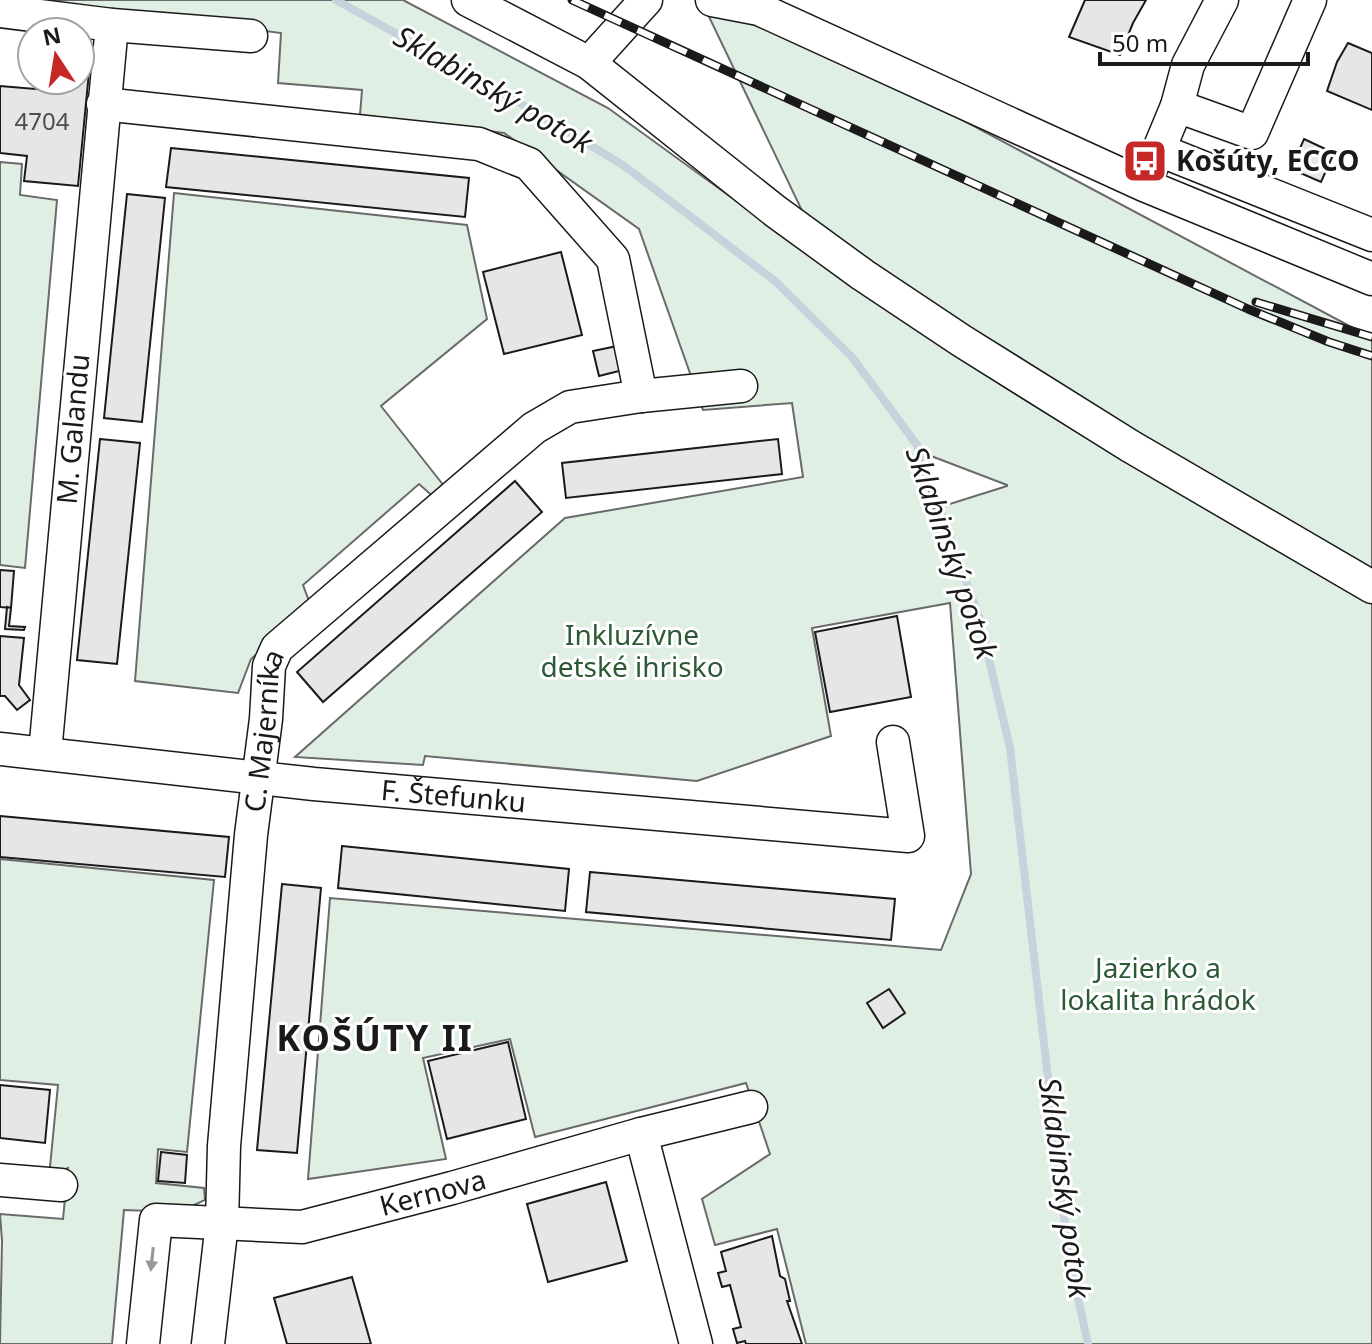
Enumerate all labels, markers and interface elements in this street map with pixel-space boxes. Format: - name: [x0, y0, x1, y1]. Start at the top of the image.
- water label: Sklabinský potok: [387, 15, 601, 163]
- north arrow: [16, 16, 96, 96]
- scale bar: [1100, 16, 1308, 66]
- text: N: [40, 19, 64, 52]
- text: 50 m: [1112, 26, 1168, 59]
- house number: 4704: [15, 104, 70, 137]
- bus stop icon: Košúty, ECCO: [1121, 137, 1169, 185]
- place label: Košúty, ECCO: [1176, 141, 1359, 179]
- street label: M. Galandu: [46, 352, 98, 506]
- water label: Sklabinský potok: [897, 440, 1008, 666]
- park label: Inkluzívne detské ihrisko: [540, 615, 724, 685]
- street label: C. Majerníka: [234, 643, 292, 814]
- street label: F. Štefunku: [379, 770, 528, 820]
- park label: Jazierko a lokalita hrádok: [1060, 948, 1256, 1018]
- district label: KOŠÚTY II: [276, 1013, 474, 1062]
- water label: Sklabinský potok: [1030, 1075, 1101, 1302]
- street label: Kernova: [375, 1159, 490, 1224]
- one-way arrow: [145, 1247, 158, 1272]

